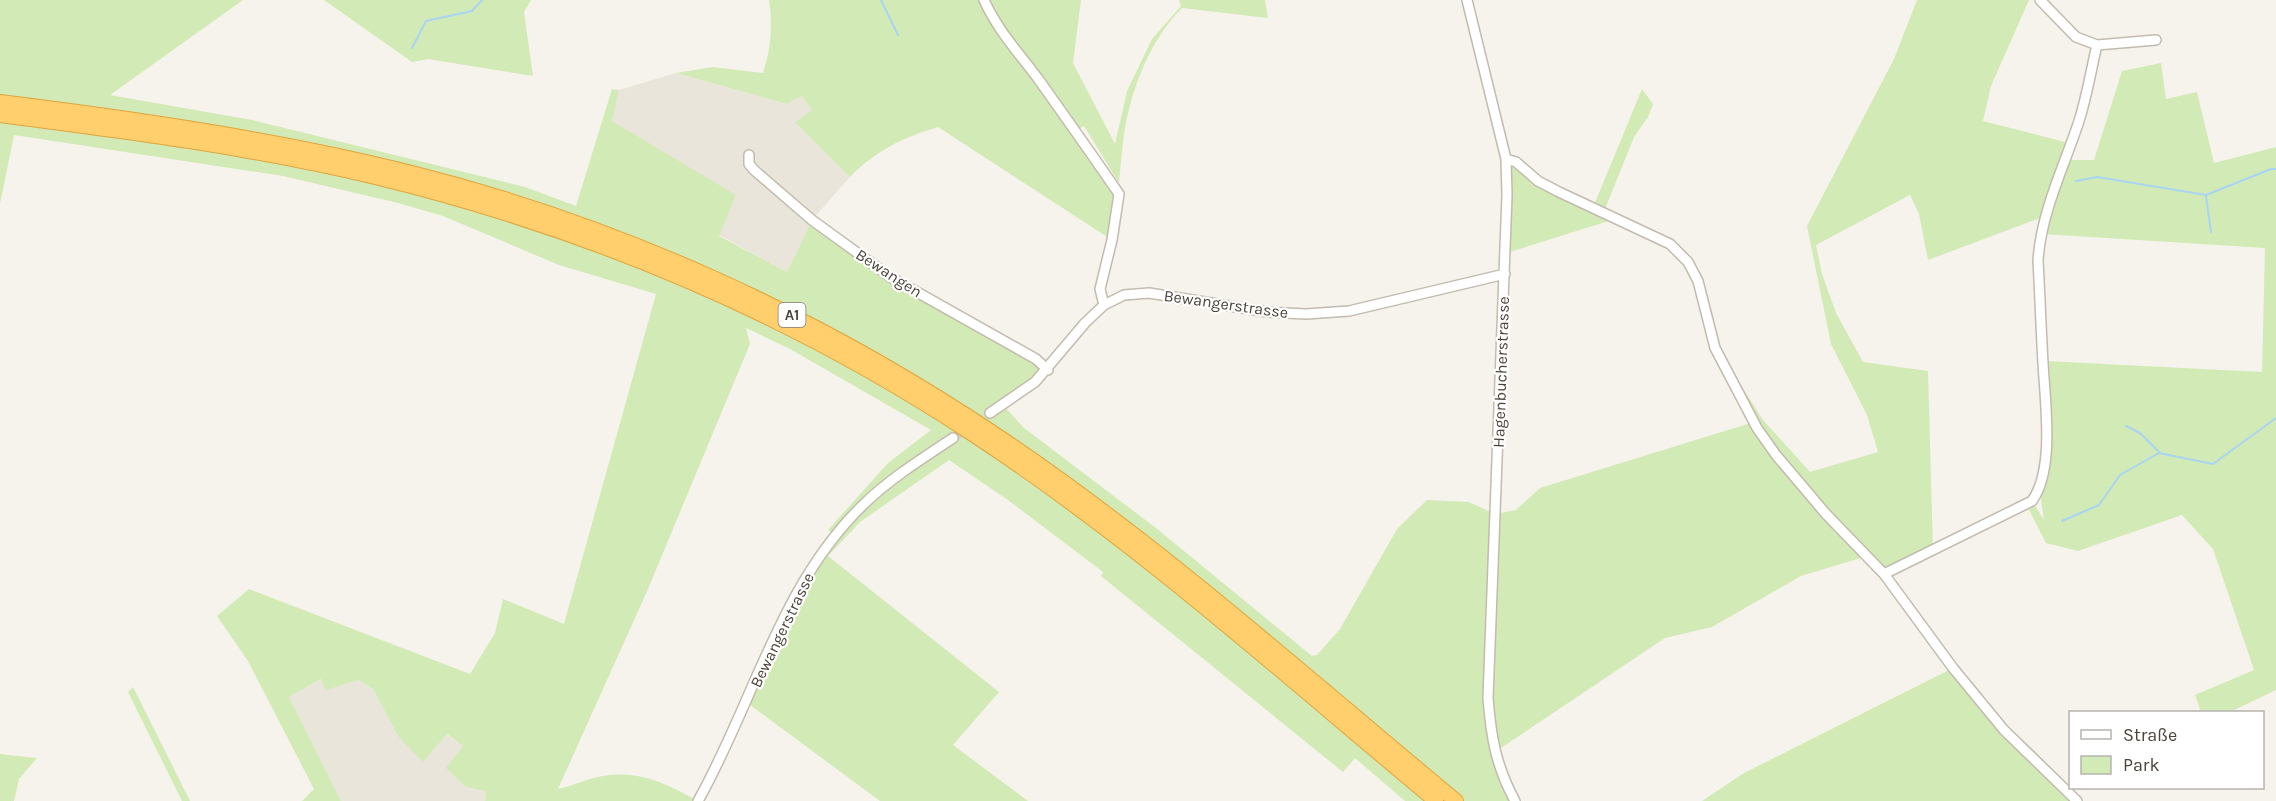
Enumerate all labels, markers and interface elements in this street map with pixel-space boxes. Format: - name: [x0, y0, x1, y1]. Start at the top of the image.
- street label: Bewangen: [852, 245, 926, 301]
- street label: Bewangerstrasse: [1163, 286, 1289, 322]
- street label: Hagenbucherstrasse: [1489, 296, 1513, 448]
- road number: A1: [778, 303, 806, 327]
- street label: Bewangerstrasse: [746, 570, 818, 690]
- legend: [2069, 711, 2264, 789]
- text: Straße: [2123, 724, 2177, 746]
- text: Park: [2123, 754, 2160, 776]

